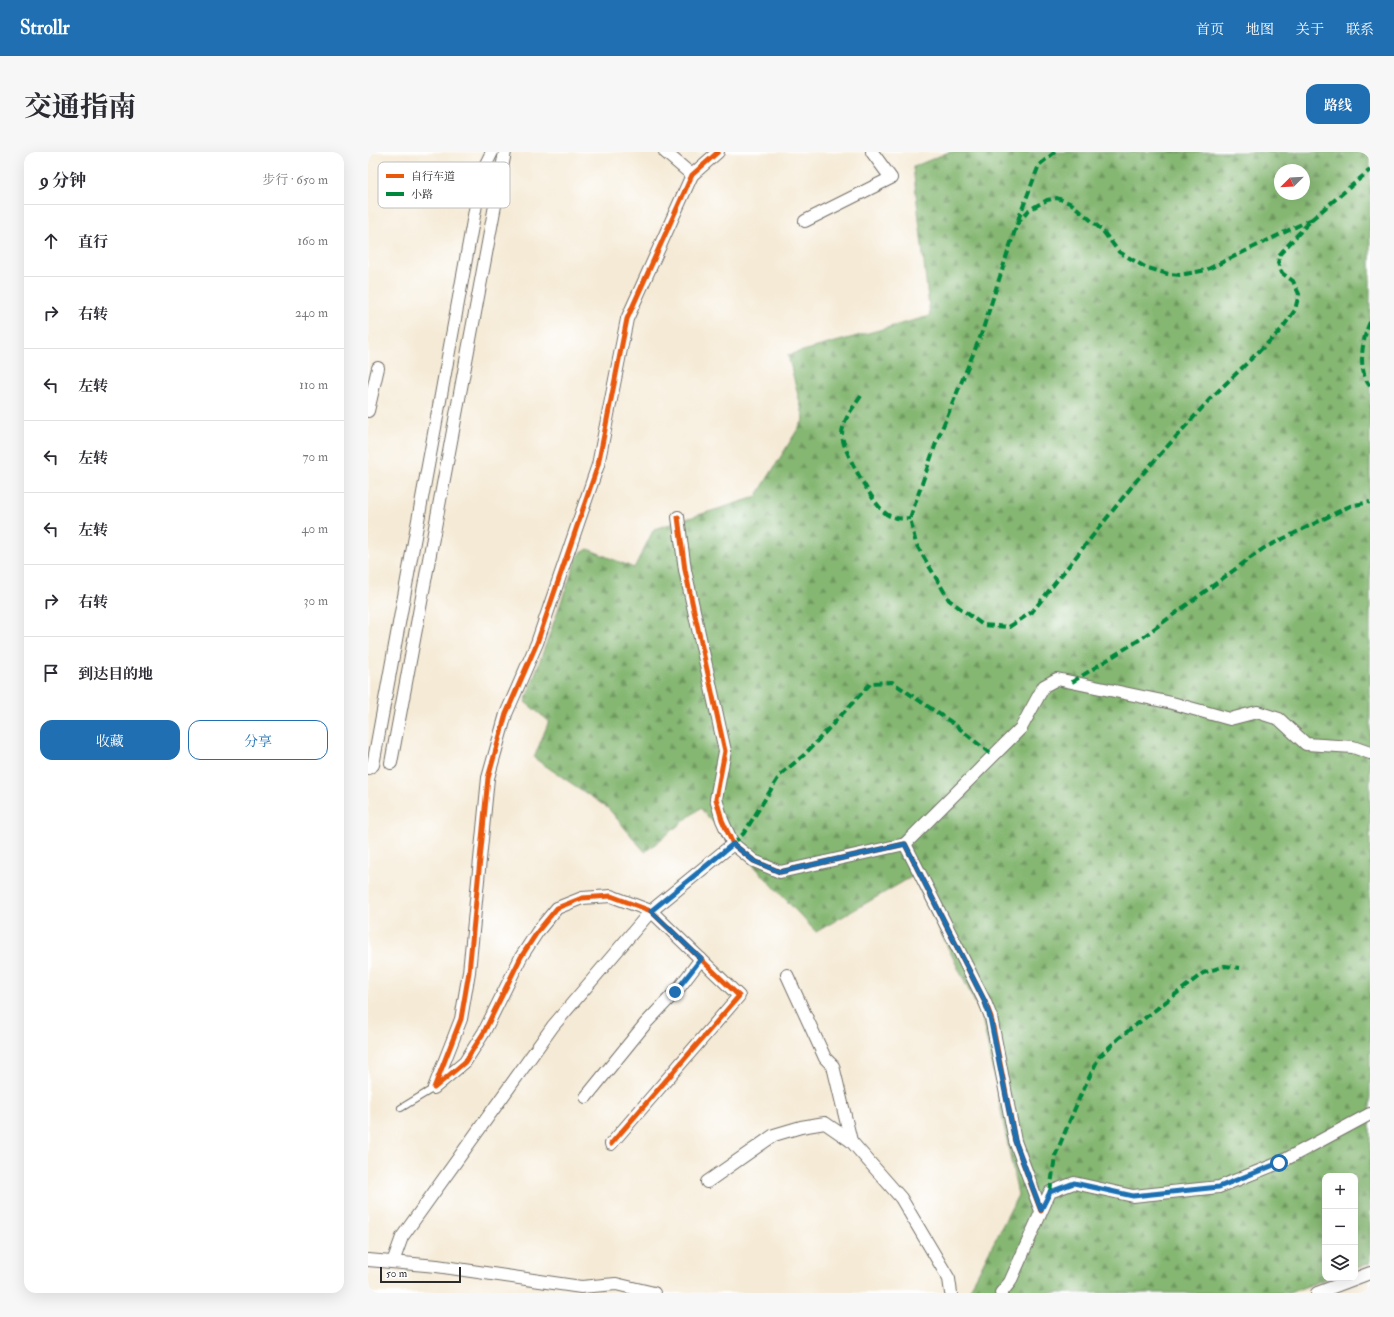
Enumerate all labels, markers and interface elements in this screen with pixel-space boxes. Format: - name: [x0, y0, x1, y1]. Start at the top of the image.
- text: Strollr: [20, 16, 70, 40]
- text: 首页: [1196, 21, 1224, 38]
- text: 地图: [1246, 21, 1274, 38]
- text: 关于: [1296, 21, 1324, 38]
- text: 联系: [1346, 21, 1374, 38]
- button: 路线: [1306, 84, 1370, 124]
- text: 交通指南: [24, 90, 136, 125]
- legend: [378, 162, 510, 208]
- north arrow: [1274, 164, 1310, 200]
- text: 9 分钟: [40, 170, 86, 191]
- text: 自行车道: [411, 170, 455, 183]
- text: 步行 · 650 m: [262, 172, 328, 188]
- text: 小路: [411, 188, 433, 201]
- icon: ahead: [40, 230, 62, 252]
- text: 直行: [78, 233, 108, 252]
- text: 160 m: [297, 233, 328, 249]
- icon: right: [40, 302, 62, 324]
- text: 右转: [78, 305, 108, 324]
- text: 240 m: [295, 305, 328, 321]
- icon: left: [40, 374, 62, 396]
- text: 左转: [78, 377, 108, 396]
- text: 110 m: [299, 377, 328, 393]
- icon: left: [40, 446, 62, 468]
- text: 左转: [78, 449, 108, 468]
- text: 70 m: [303, 449, 328, 465]
- icon: left: [40, 518, 62, 540]
- text: 左转: [78, 521, 108, 540]
- text: 40 m: [302, 521, 328, 537]
- icon: right: [40, 590, 62, 612]
- text: 右转: [78, 593, 108, 612]
- text: 30 m: [304, 593, 328, 609]
- icon: arrive: [40, 662, 62, 684]
- text: 到达目的地: [78, 665, 153, 684]
- button: 收藏: [40, 720, 180, 760]
- button: 分享: [188, 720, 328, 760]
- route end: [666, 983, 684, 1001]
- route start: [1270, 1154, 1288, 1172]
- map controls: [1322, 1173, 1358, 1281]
- button: +: [1322, 1173, 1358, 1209]
- button: −: [1322, 1209, 1358, 1245]
- button: layers: [1322, 1245, 1358, 1281]
- scale bar: [380, 1265, 461, 1284]
- text: 50 m: [386, 1267, 407, 1280]

